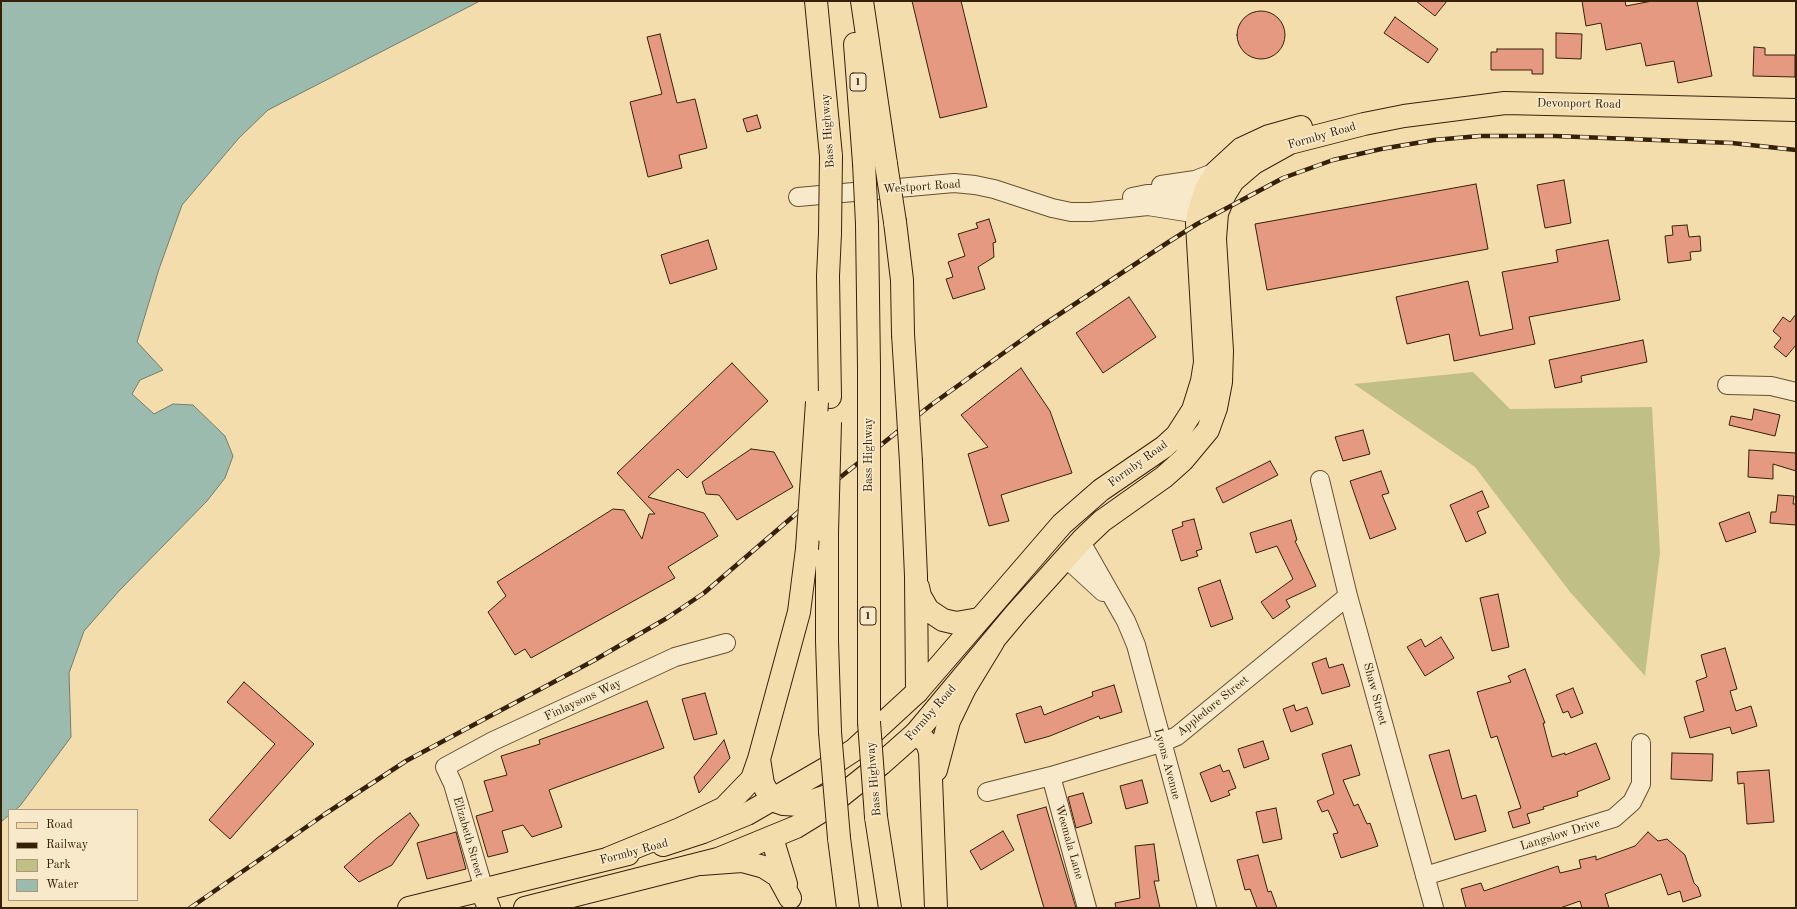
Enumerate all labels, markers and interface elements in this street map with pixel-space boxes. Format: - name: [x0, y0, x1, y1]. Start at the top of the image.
- road number: 1: [850, 73, 866, 91]
- street label: Bass Highway: [818, 93, 838, 169]
- street label: Devonport Road: [1537, 96, 1621, 112]
- street label: Formby Road: [1286, 119, 1358, 153]
- street label: Westport Road: [883, 177, 961, 197]
- street label: Bass Highway: [862, 418, 876, 492]
- street label: Formby Road: [1105, 438, 1171, 490]
- road number: 1: [860, 607, 876, 625]
- street label: Shaw Street: [1360, 661, 1390, 727]
- street label: Appledore Street: [1174, 673, 1252, 739]
- street label: Finlaysons Way: [542, 676, 624, 724]
- street label: Formby Road: [903, 682, 959, 744]
- street label: Lyons Avenue: [1151, 727, 1183, 801]
- street label: Bass Highway: [864, 741, 884, 817]
- street label: Elizabeth Street: [450, 795, 486, 879]
- street label: Weemala Lane: [1052, 803, 1086, 881]
- legend: [8, 809, 138, 901]
- street label: Langslow Drive: [1518, 816, 1602, 854]
- text: Road: [46, 819, 73, 831]
- street label: Formby Road: [598, 836, 670, 868]
- text: Railway: [46, 839, 88, 851]
- text: Park: [46, 859, 71, 871]
- text: Water: [46, 879, 78, 891]

